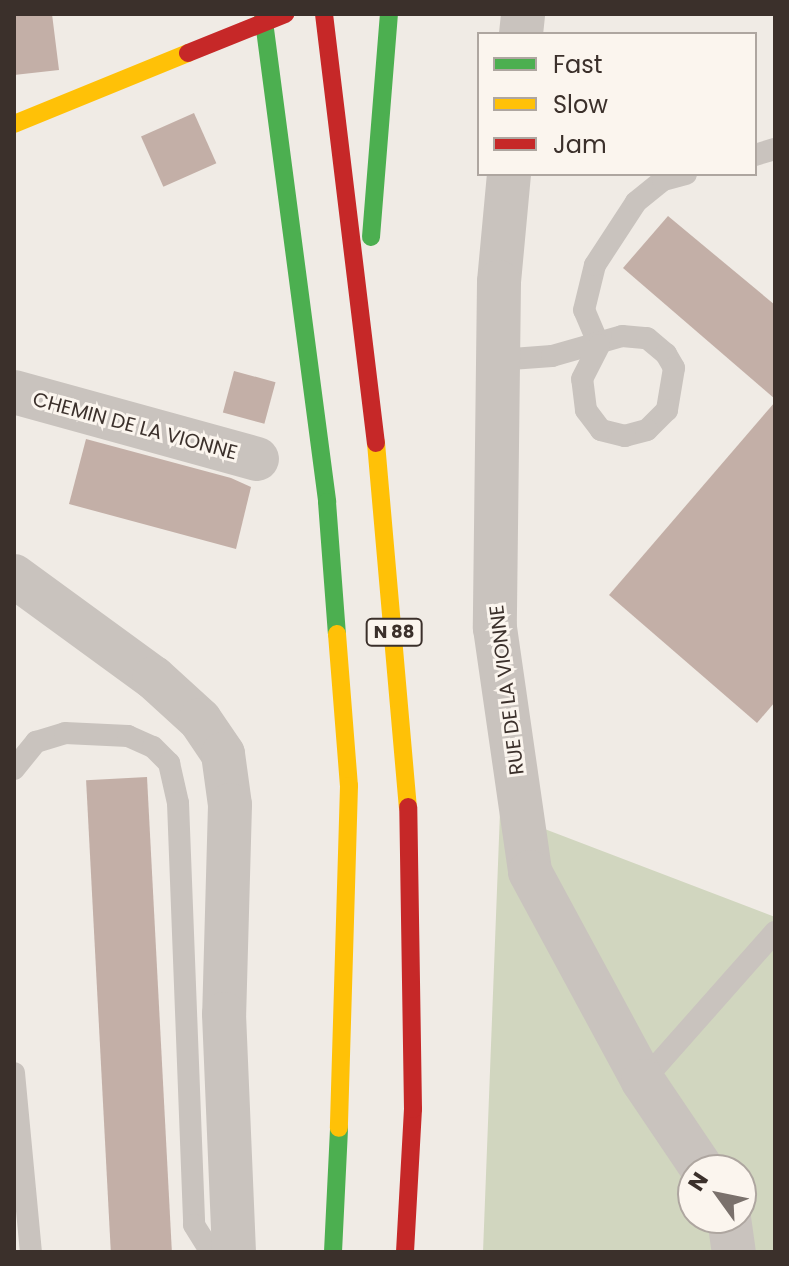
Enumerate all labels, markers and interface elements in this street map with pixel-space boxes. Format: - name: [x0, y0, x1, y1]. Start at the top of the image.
- legend: [477, 32, 757, 176]
- text: Fast: [553, 48, 603, 81]
- text: Slow: [553, 88, 608, 121]
- text: Jam: [553, 128, 607, 161]
- street label: CHEMIN DE LA VIONNE: [30, 387, 240, 465]
- street label: RUE DE LA VIONNE: [485, 604, 529, 776]
- road number: N 88: [364, 618, 424, 646]
- north arrow: [677, 1154, 757, 1234]
- text: N: [681, 1166, 716, 1197]

